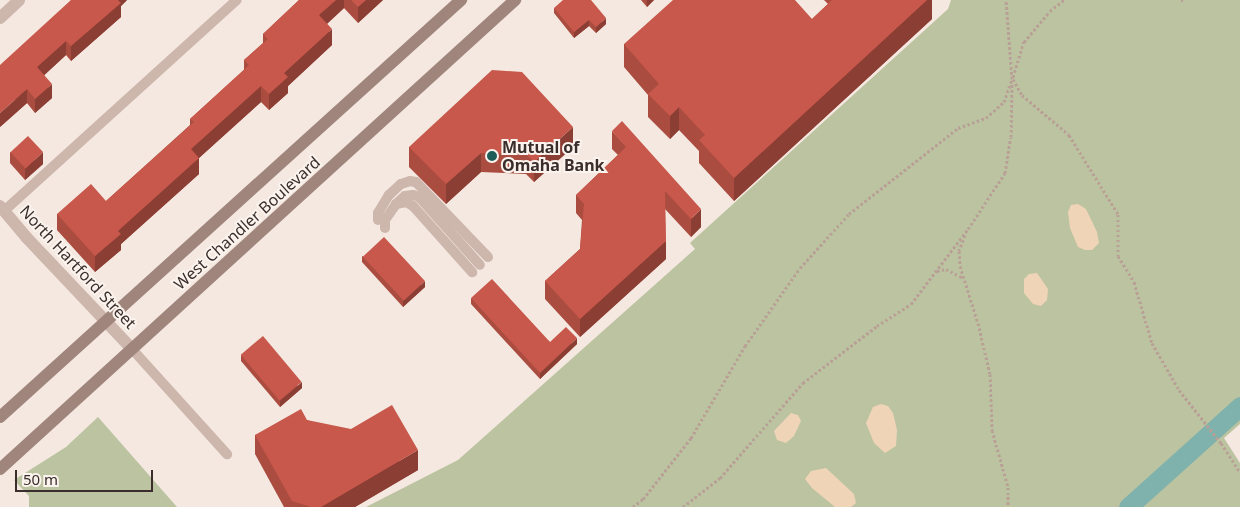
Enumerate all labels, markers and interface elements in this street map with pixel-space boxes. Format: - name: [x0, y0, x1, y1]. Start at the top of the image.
- place label: Mutual of Omaha Bank: [502, 137, 605, 175]
- marker: Mutual of Omaha Bank: [486, 150, 498, 162]
- street label: West Chandler Boulevard: [170, 152, 324, 294]
- street label: North Hartford Street: [16, 201, 140, 333]
- scale bar: [18, 460, 155, 492]
- text: 50 m: [23, 469, 58, 489]

